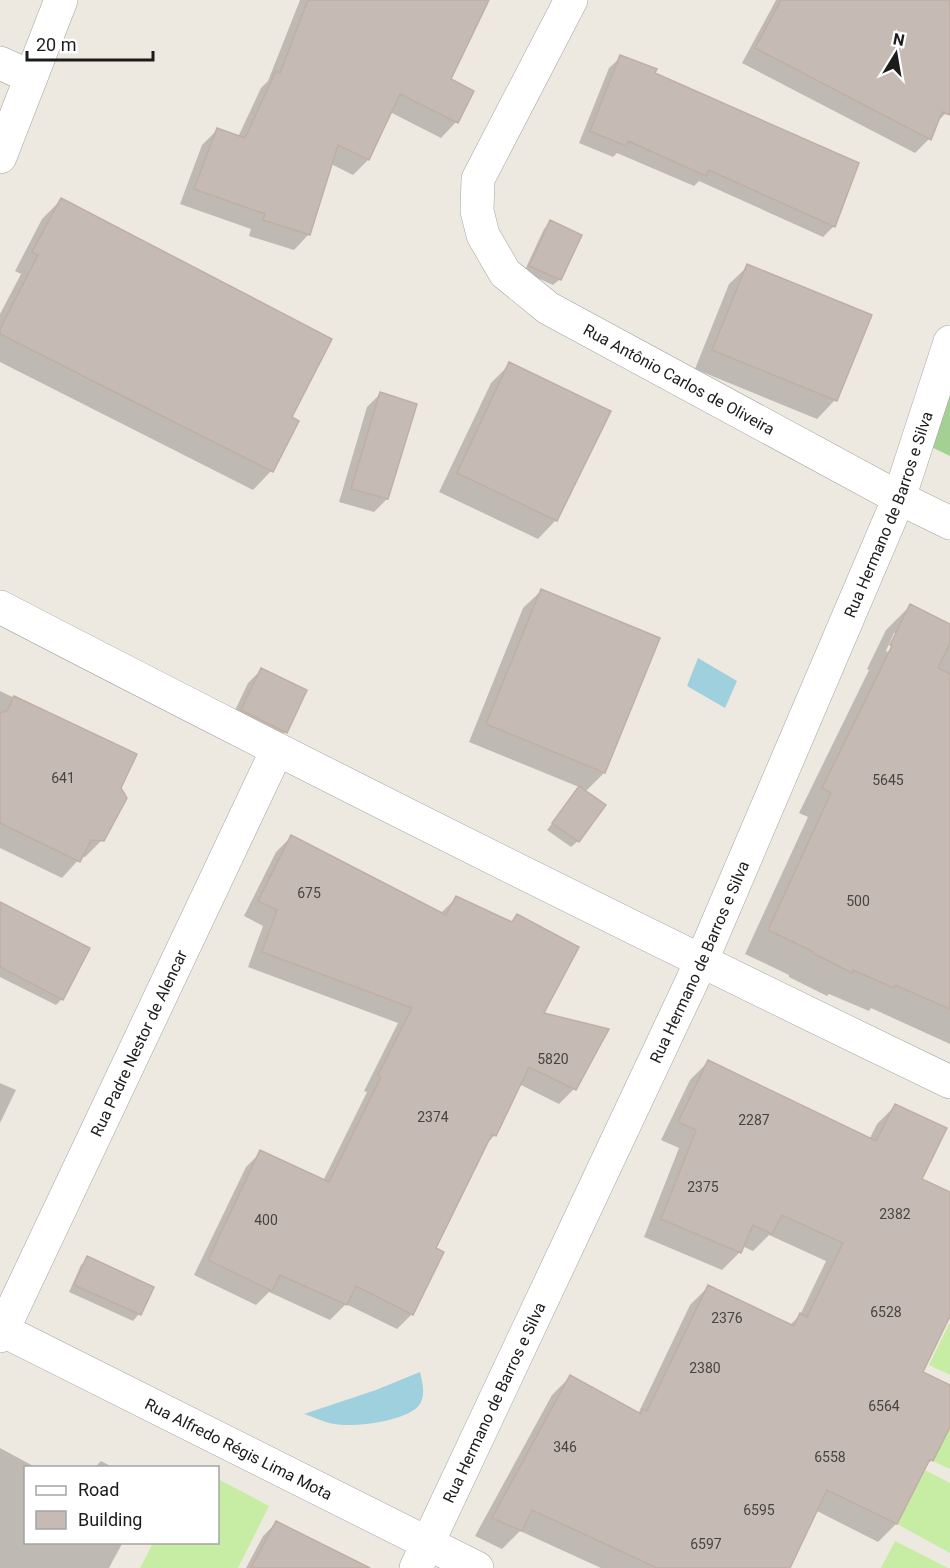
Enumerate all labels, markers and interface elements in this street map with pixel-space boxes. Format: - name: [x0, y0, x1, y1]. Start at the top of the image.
- scale bar: [27, 24, 153, 62]
- north arrow: [866, 24, 926, 84]
- text: N: [891, 29, 906, 50]
- text: 20 m: [36, 34, 76, 55]
- street label: Rua Antônio Carlos de Oliveira: [580, 320, 778, 439]
- street label: Rua Hermano de Barros e Silva: [840, 409, 937, 621]
- house number: 641: [51, 770, 75, 786]
- house number: 5645: [872, 772, 904, 788]
- street label: Rua Hermano de Barros e Silva: [646, 858, 753, 1066]
- house number: 675: [297, 885, 321, 901]
- house number: 500: [846, 893, 870, 909]
- street label: Rua Padre Nestor de Alencar: [87, 946, 191, 1140]
- house number: 5820: [537, 1051, 569, 1067]
- house number: 2374: [417, 1109, 449, 1125]
- house number: 2287: [738, 1112, 770, 1128]
- house number: 2375: [687, 1179, 719, 1195]
- house number: 2382: [879, 1206, 911, 1222]
- house number: 400: [254, 1212, 278, 1228]
- street label: Rua Hermano de Barros e Silva: [439, 1299, 550, 1506]
- house number: 6528: [870, 1304, 902, 1320]
- house number: 2376: [711, 1310, 743, 1326]
- house number: 2380: [689, 1360, 721, 1376]
- street label: Rua Alfredo Régis Lima Mota: [142, 1394, 335, 1504]
- house number: 6564: [868, 1398, 900, 1414]
- house number: 346: [553, 1439, 577, 1455]
- house number: 6558: [814, 1449, 846, 1465]
- legend: [24, 1466, 219, 1544]
- text: Road: [78, 1479, 119, 1500]
- house number: 6595: [743, 1502, 775, 1518]
- text: Building: [78, 1509, 142, 1530]
- house number: 6597: [690, 1536, 722, 1552]

